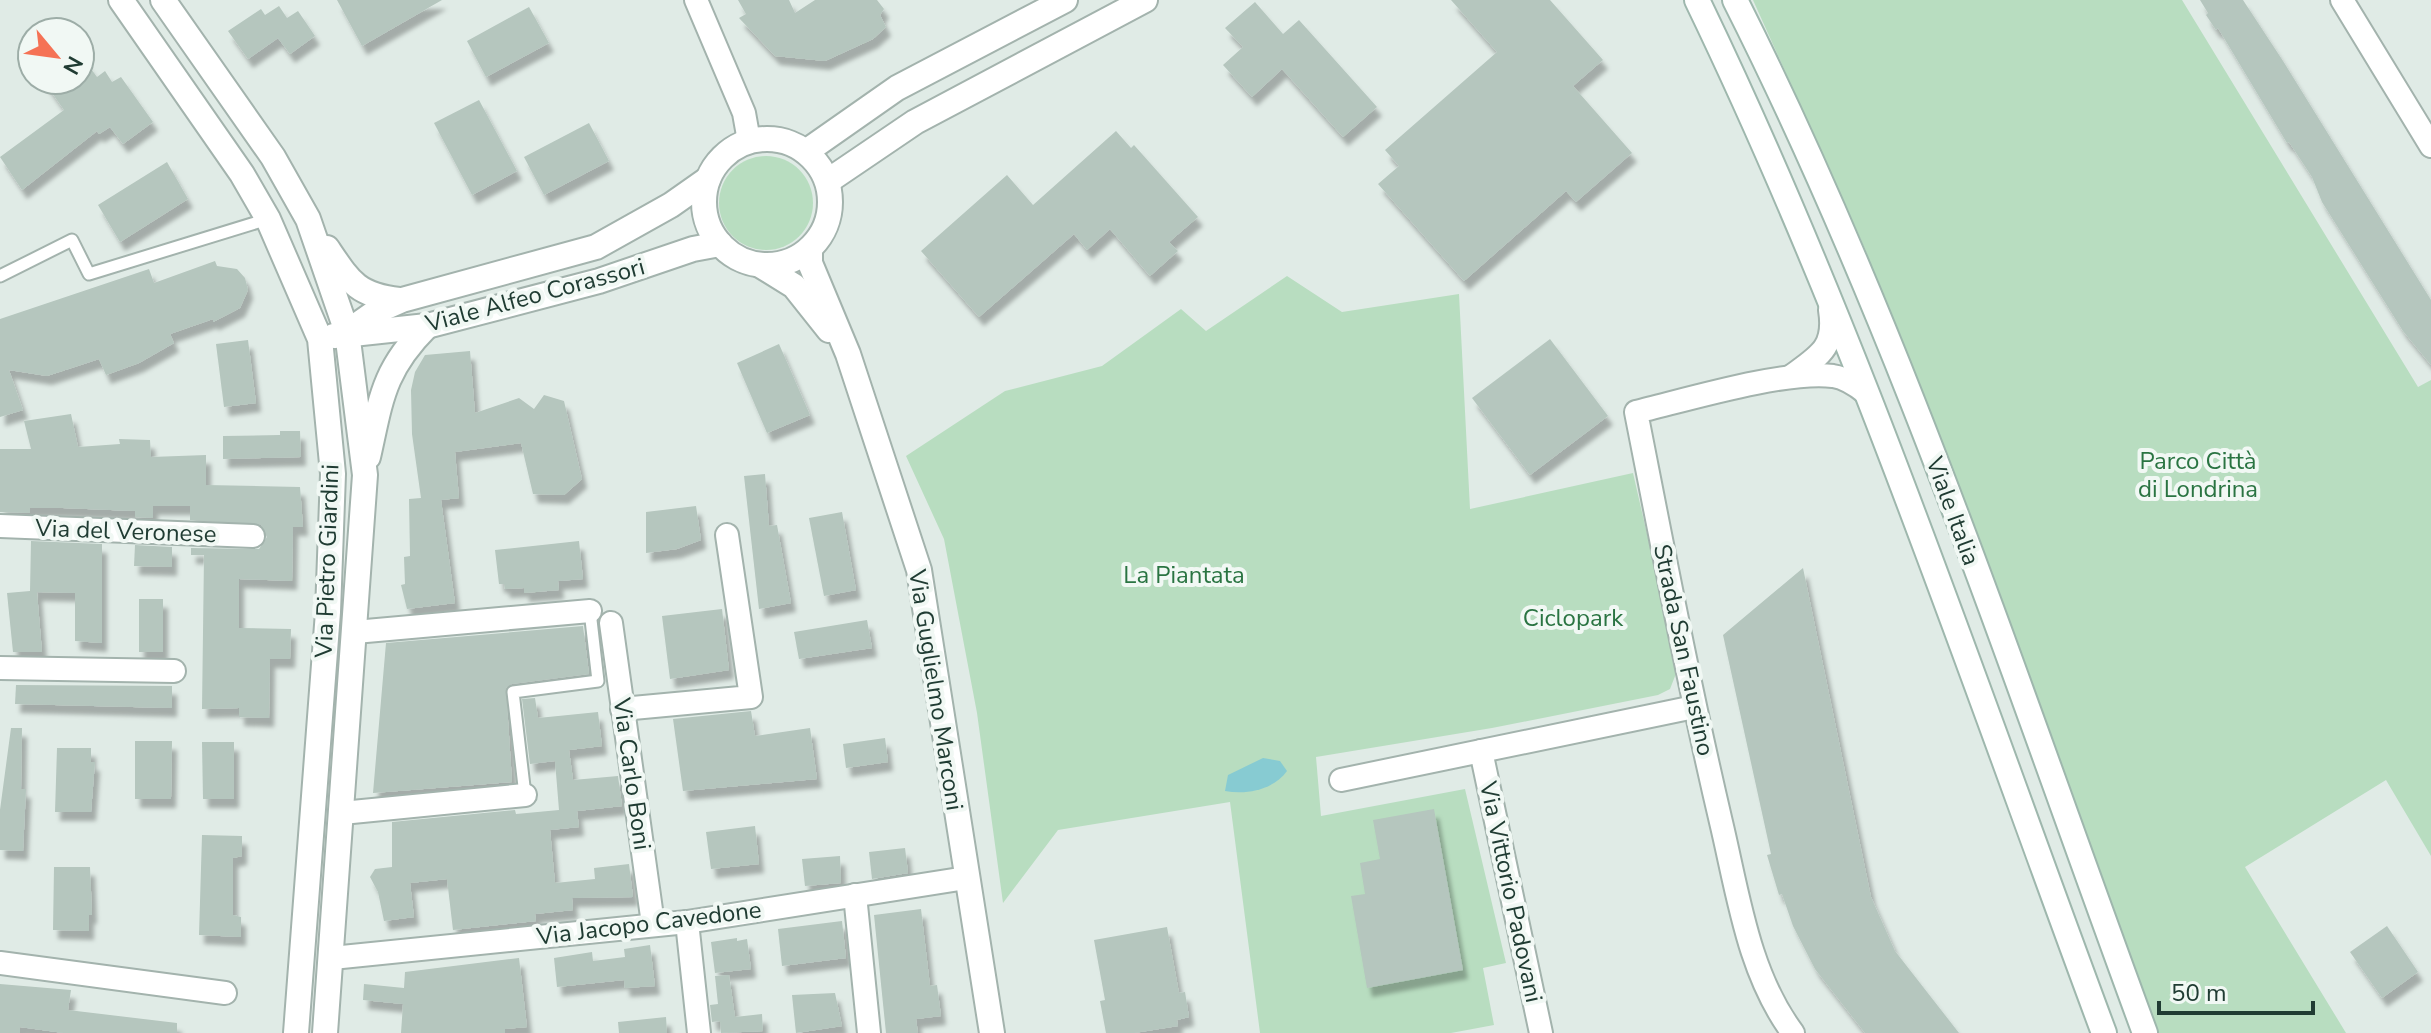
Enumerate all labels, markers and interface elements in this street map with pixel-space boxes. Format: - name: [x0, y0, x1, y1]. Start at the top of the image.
- north arrow: [16, 16, 96, 96]
- text: N: [56, 51, 90, 80]
- street label: Viale Alfeo Corassori: [421, 250, 648, 340]
- park label: Parco Città di Londrina: [2138, 445, 2258, 505]
- street label: Viale Italia: [1918, 451, 1987, 570]
- street label: Via Pietro Giardini: [308, 464, 346, 659]
- street label: Via del Veronese: [34, 512, 217, 550]
- street label: Strada San Faustino: [1646, 541, 1722, 759]
- park label: La Piantata: [1123, 559, 1245, 591]
- street label: Via Guglielmo Marconi: [901, 566, 971, 813]
- park label: Ciclopark: [1523, 602, 1624, 634]
- street label: Via Carlo Boni: [605, 695, 659, 852]
- street label: Via Vittorio Padovani: [1472, 778, 1550, 1005]
- street label: Via Jacopo Cavedone: [534, 893, 763, 953]
- scale bar: [2159, 965, 2313, 1015]
- text: 50 m: [2171, 977, 2227, 1009]

